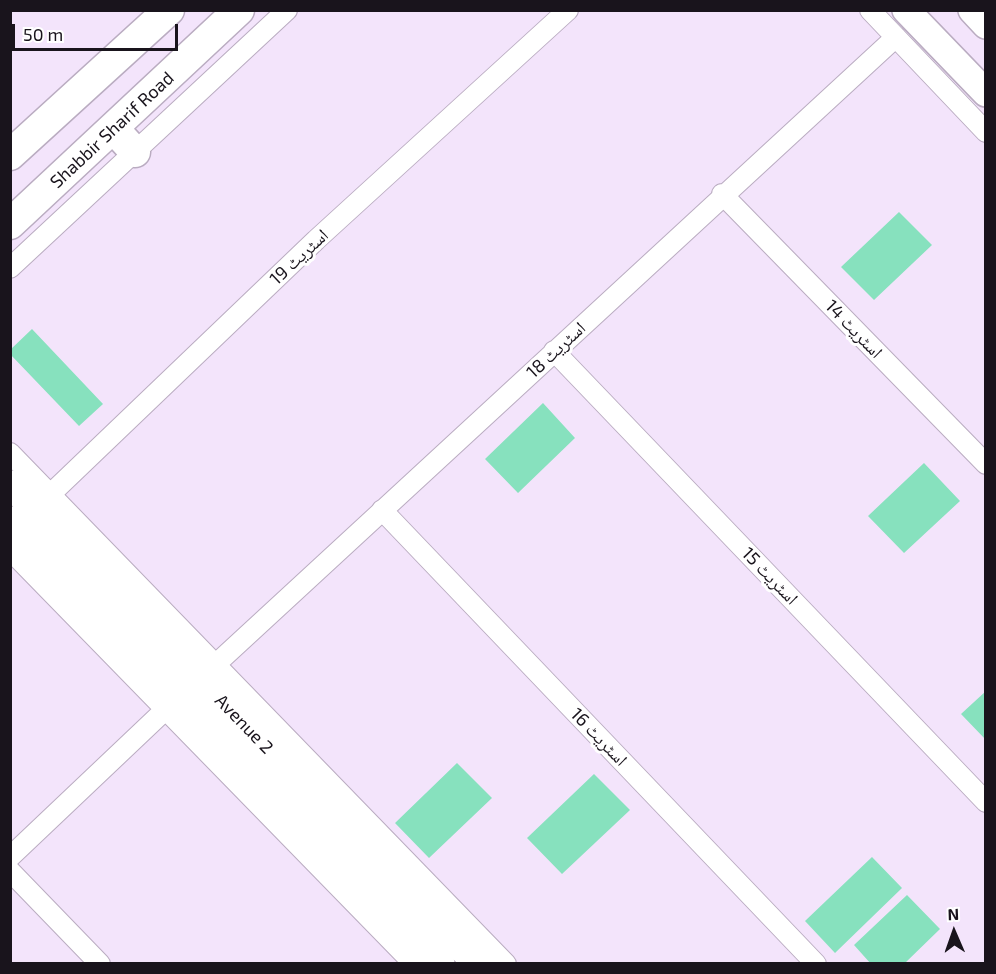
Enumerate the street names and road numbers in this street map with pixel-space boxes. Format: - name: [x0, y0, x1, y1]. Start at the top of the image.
- street label: Shabbir Sharif Road: [46, 67, 178, 193]
- street label: اسٹریٹ 19: [265, 224, 333, 290]
- street label: اسٹریٹ 14: [821, 295, 887, 363]
- street label: اسٹریٹ 18: [522, 317, 590, 383]
- street label: اسٹریٹ 15: [737, 543, 803, 609]
- street label: Avenue 2: [210, 690, 278, 758]
- street label: اسٹریٹ 16: [566, 704, 632, 770]

